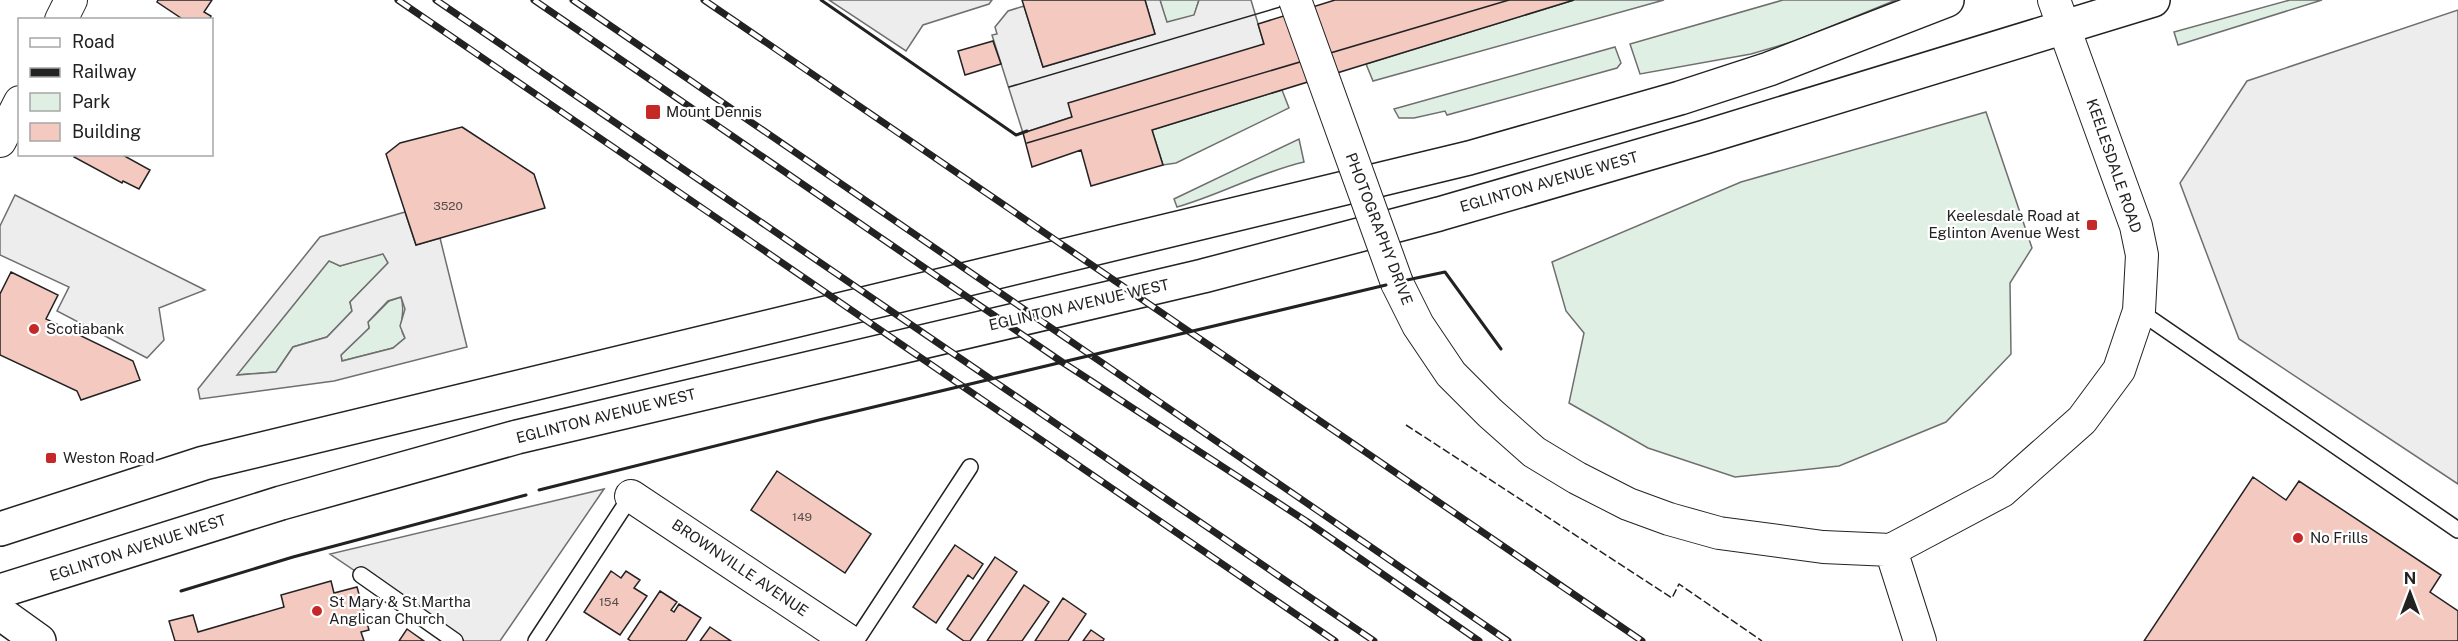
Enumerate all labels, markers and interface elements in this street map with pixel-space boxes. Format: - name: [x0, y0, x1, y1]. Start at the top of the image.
- legend: [18, 18, 213, 156]
- text: Road: [72, 31, 115, 52]
- text: Railway: [72, 61, 137, 82]
- text: Park: [72, 91, 110, 112]
- street label: KEELESDALE ROAD: [2084, 96, 2145, 235]
- marker: Mount Dennis: [644, 103, 662, 121]
- place label: Mount Dennis: [666, 103, 762, 120]
- text: Building: [72, 121, 141, 142]
- street label: EGLINTON AVENUE WEST: [1458, 148, 1640, 215]
- street label: PHOTOGRAPHY DRIVE: [1343, 150, 1416, 307]
- house number: 3520: [433, 199, 463, 213]
- place label: Keelesdale Road at Eglinton Avenue West: [1928, 207, 2080, 241]
- marker: Keelesdale Road at Eglinton Avenue West: [2085, 218, 2099, 232]
- street label: EGLINTON AVENUE WEST: [987, 275, 1171, 334]
- place label: Scotiabank: [46, 320, 124, 337]
- marker: Scotiabank: [27, 322, 41, 336]
- street label: EGLINTON AVENUE WEST: [514, 385, 697, 446]
- place label: Weston Road: [63, 449, 154, 466]
- marker: Weston Road: [44, 451, 58, 465]
- house number: 149: [792, 510, 812, 524]
- street label: EGLINTON AVENUE WEST: [48, 511, 228, 584]
- street label: BROWNVILLE AVENUE: [669, 516, 812, 620]
- place label: No Frills: [2310, 529, 2368, 546]
- marker: No Frills: [2291, 531, 2305, 545]
- north arrow: [2380, 563, 2440, 623]
- text: N: [2404, 569, 2416, 588]
- place label: St Mary & St Martha Anglican Church: [329, 593, 471, 627]
- house number: 154: [599, 595, 620, 609]
- marker: St Mary & St Martha Anglican Church: [310, 604, 324, 618]

